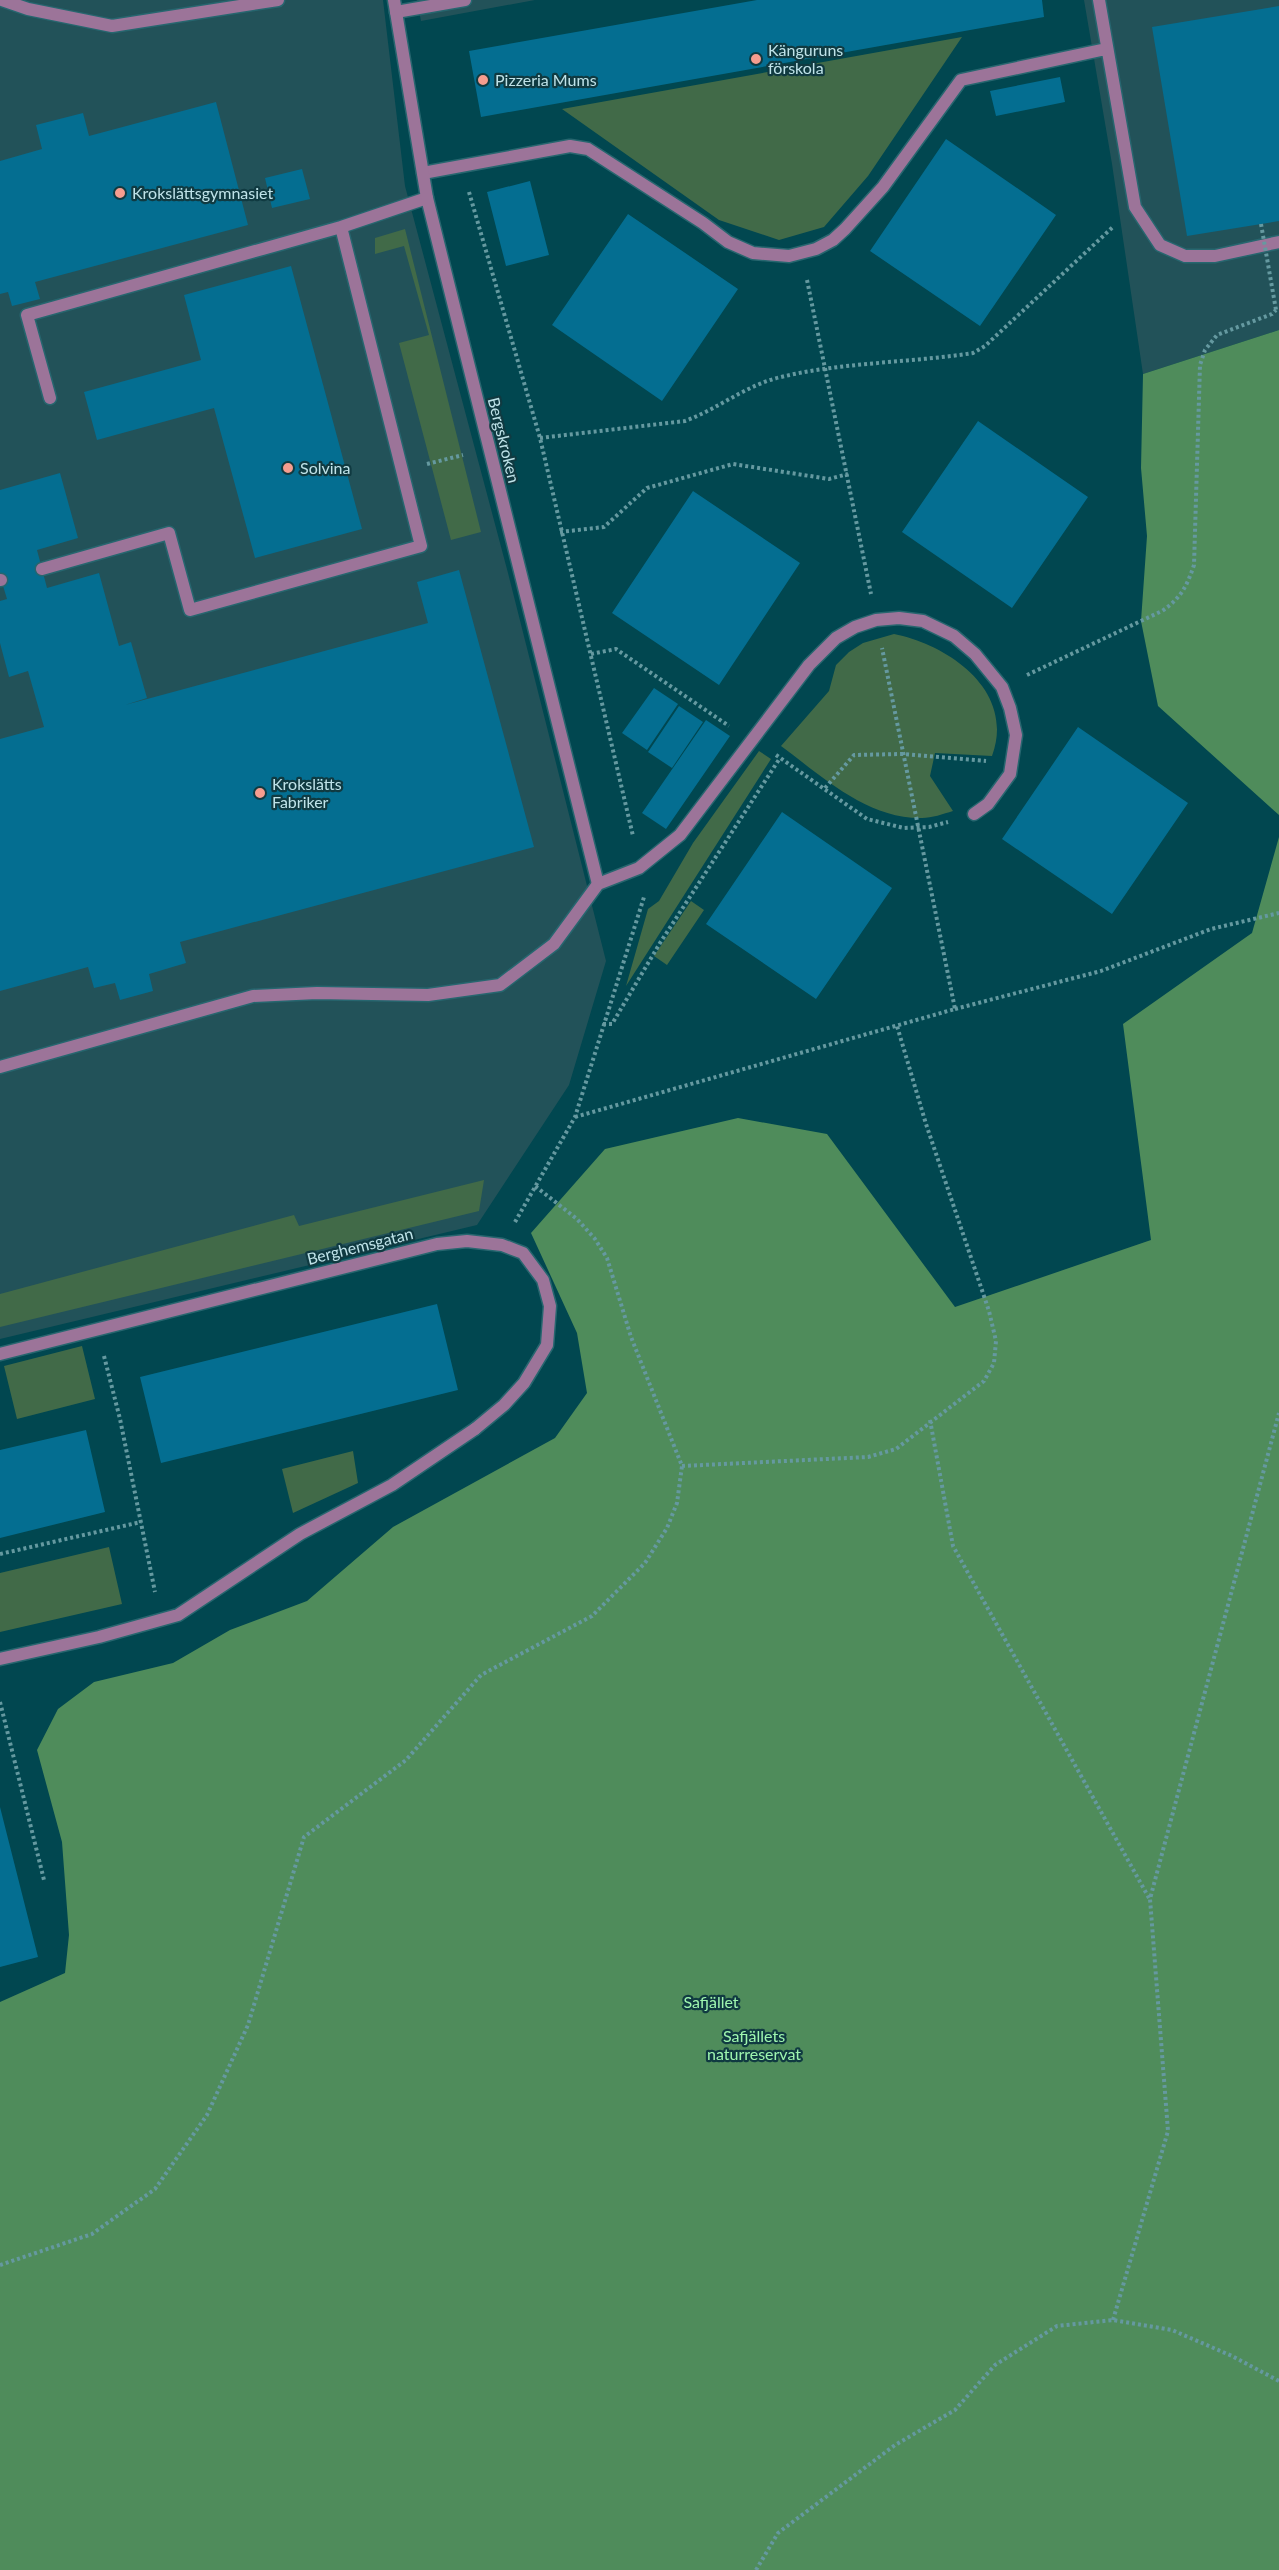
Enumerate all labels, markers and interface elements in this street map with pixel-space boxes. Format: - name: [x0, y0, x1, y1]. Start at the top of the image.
- place label: Känguruns förskola: [768, 40, 843, 77]
- marker: Känguruns förskola: [749, 52, 763, 66]
- place label: Pizzeria Mums: [495, 70, 597, 89]
- marker: Pizzeria Mums: [476, 73, 490, 87]
- place label: Krokslättsgymnasiet: [132, 183, 273, 202]
- marker: Krokslättsgymnasiet: [113, 186, 127, 200]
- street label: Bergskroken: [485, 395, 524, 485]
- place label: Solvina: [300, 458, 350, 477]
- marker: Solvina: [281, 461, 295, 475]
- place label: Krokslätts Fabriker: [272, 774, 342, 811]
- marker: Krokslätts Fabriker: [253, 786, 267, 800]
- street label: Berghemsgatan: [305, 1223, 415, 1268]
- park label: Safjället: [683, 1992, 739, 2011]
- park label: Safjällets naturreservat: [707, 2026, 801, 2063]

